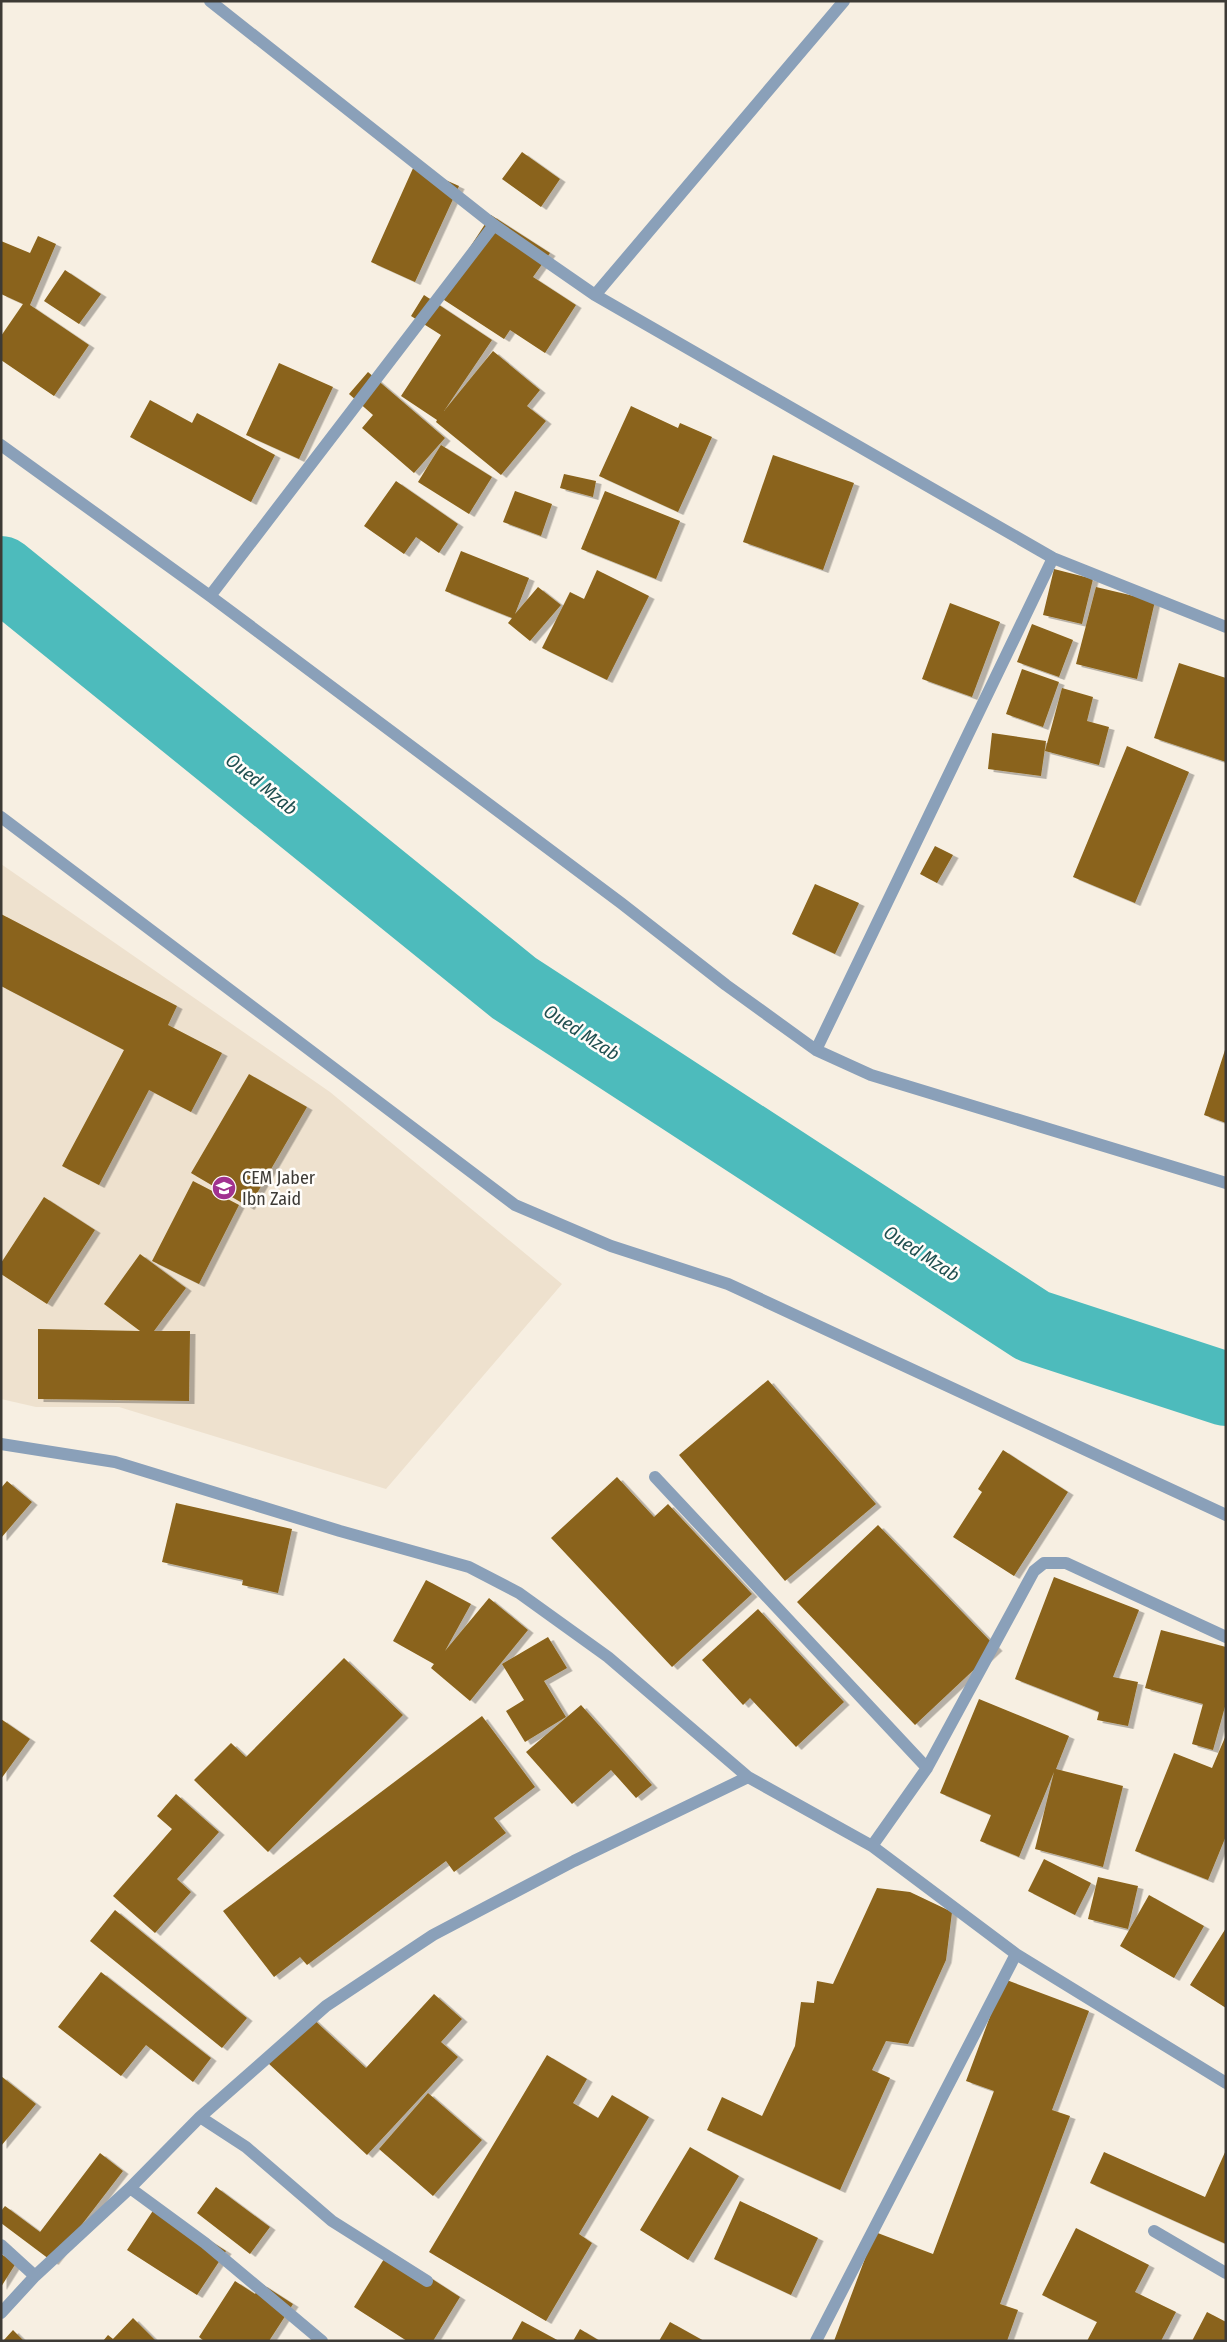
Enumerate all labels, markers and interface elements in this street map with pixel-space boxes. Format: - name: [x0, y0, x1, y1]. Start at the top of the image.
- water label: Oued Mzab: [221, 748, 302, 820]
- water label: Oued Mzab: [540, 999, 624, 1065]
- place label: CEM Jaber Ibn Zaid: [242, 1167, 316, 1210]
- school or university icon: CEM Jaber Ibn Zaid: [211, 1175, 237, 1201]
- water label: Oued Mzab: [880, 1220, 964, 1286]

